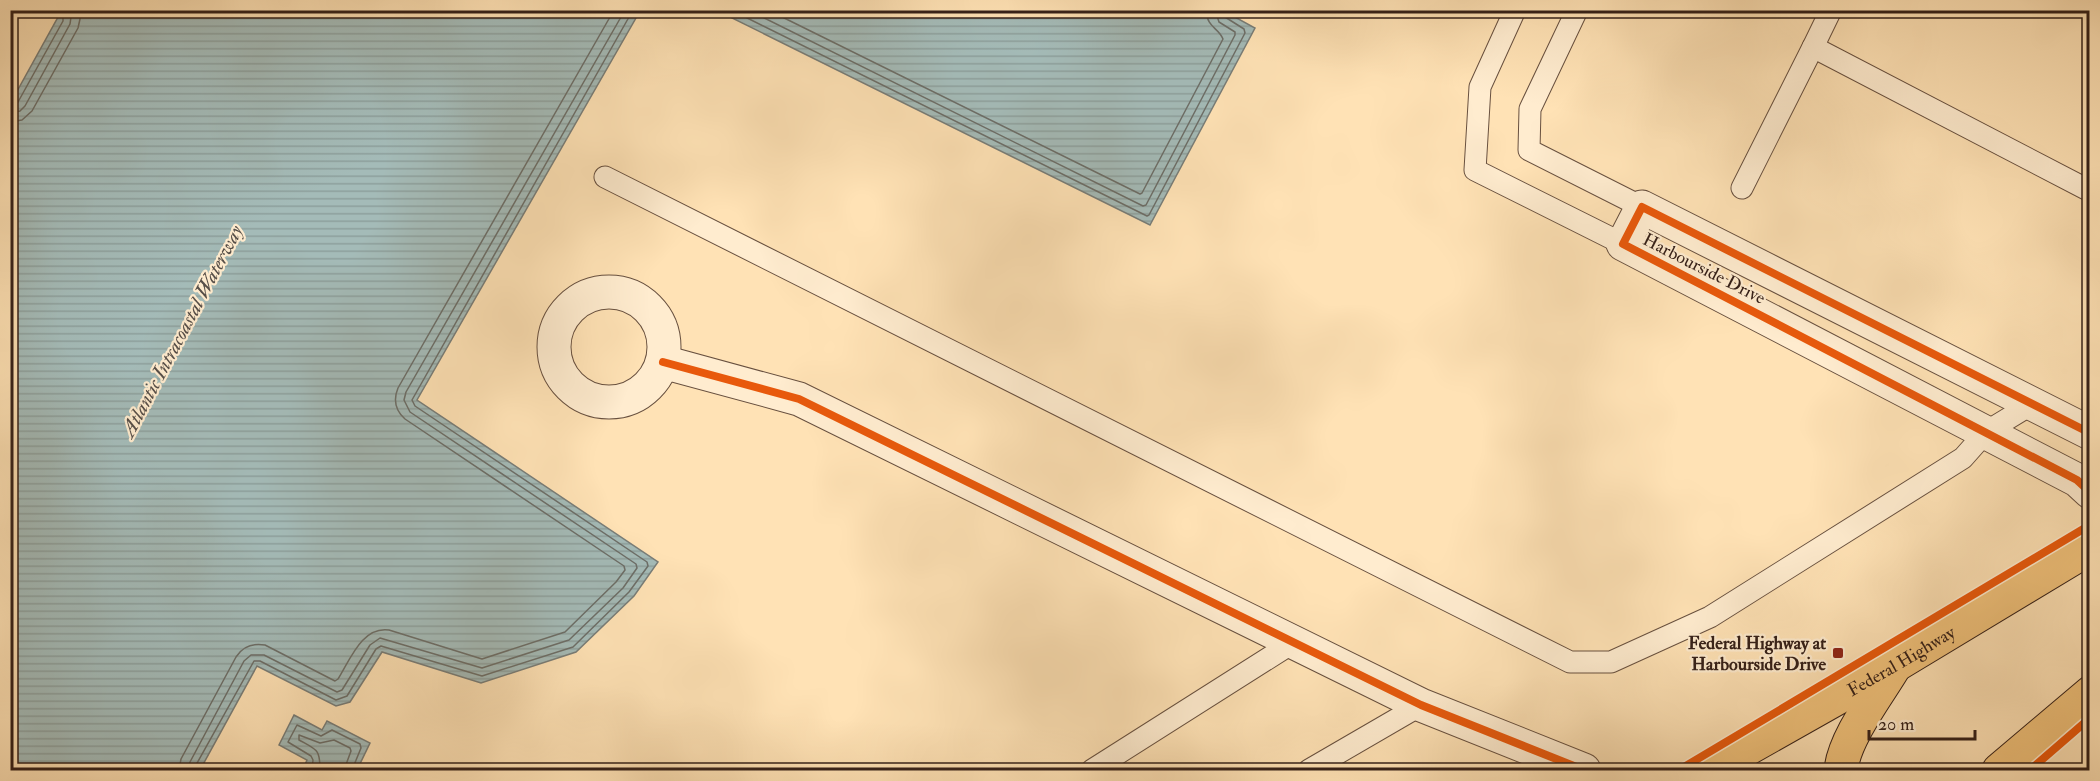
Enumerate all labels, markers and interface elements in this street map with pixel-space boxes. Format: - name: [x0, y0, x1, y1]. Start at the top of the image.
- water label: Atlantic Intracoastal Waterway: [115, 221, 249, 443]
- street label: Harbourside Drive: [1639, 228, 1770, 310]
- street label: Federal Highway: [1843, 620, 1960, 702]
- place label: Federal Highway at Harbourside Drive: [1688, 632, 1826, 676]
- marker: Federal Highway at Harbourside Drive: [1831, 646, 1845, 660]
- scale bar: [1869, 703, 1976, 741]
- text: 20 m: [1878, 713, 1914, 736]

